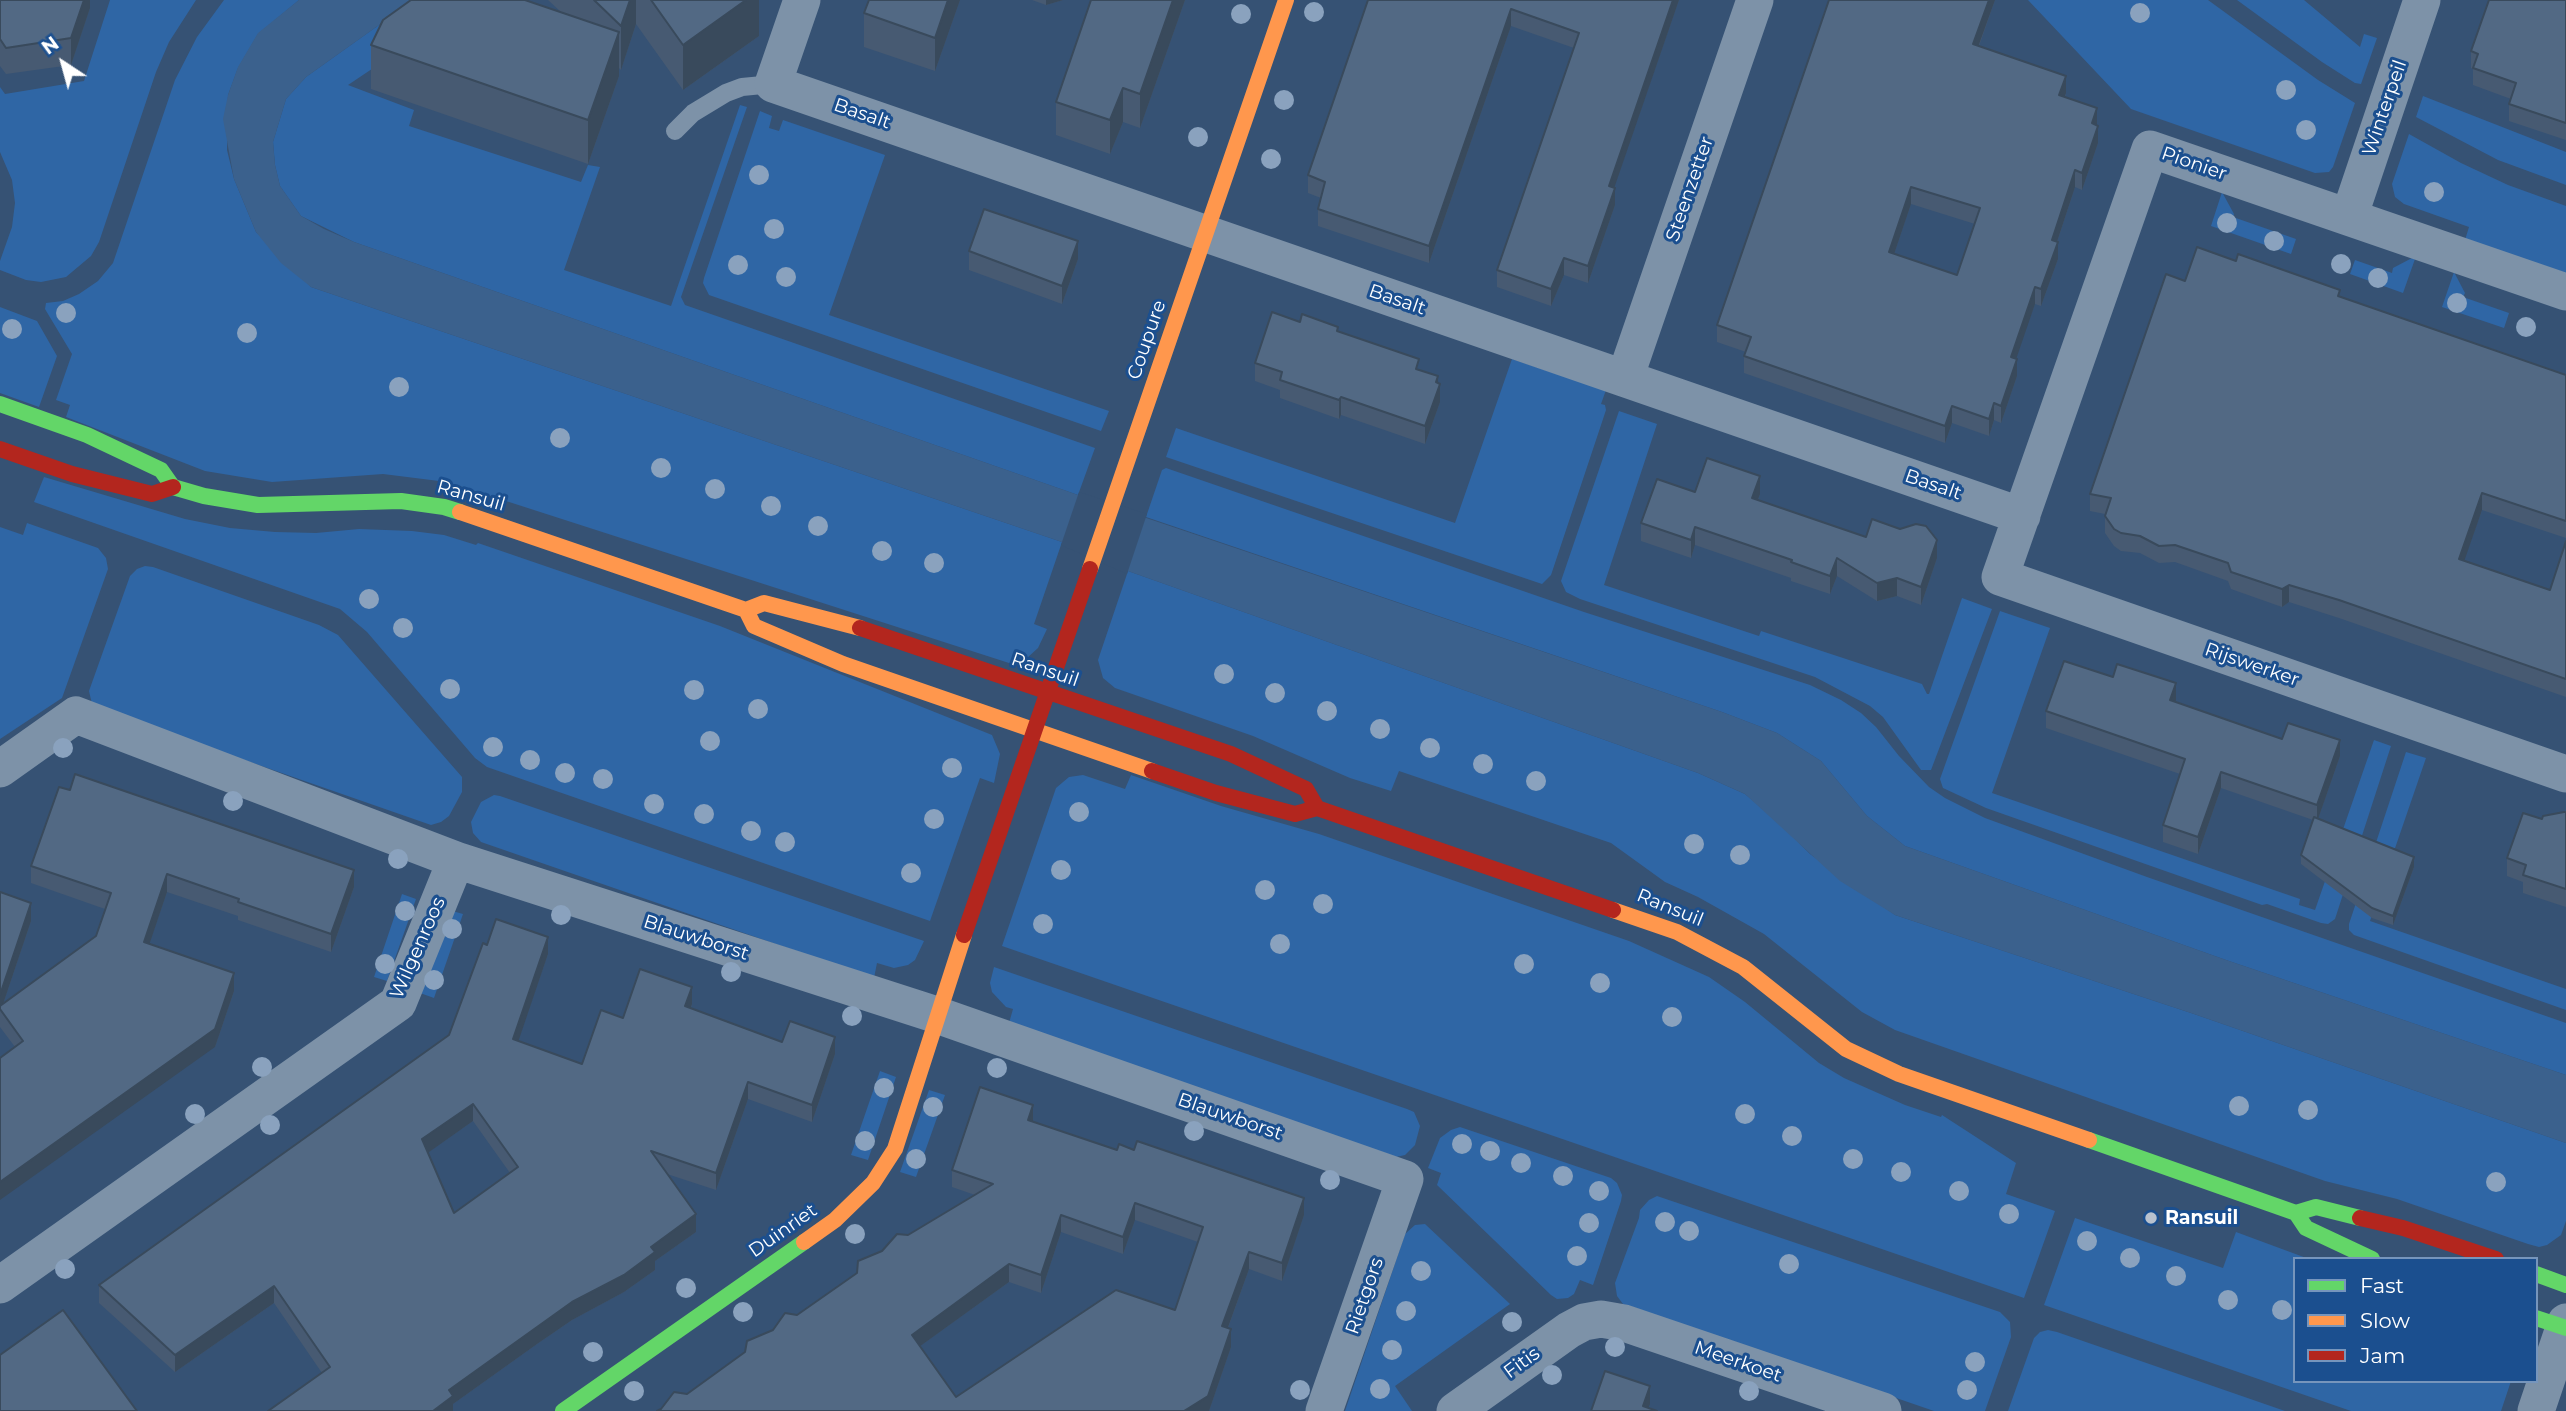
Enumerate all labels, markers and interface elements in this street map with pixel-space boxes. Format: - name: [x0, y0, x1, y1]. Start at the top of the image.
- north arrow: [28, 28, 98, 98]
- text: N: [37, 32, 63, 59]
- street label: Winterpeil: [2358, 57, 2412, 159]
- street label: Basalt: [831, 94, 893, 134]
- street label: Steenzetter: [1661, 133, 1719, 245]
- street label: Pionier: [2158, 142, 2230, 186]
- street label: Basalt: [1366, 280, 1428, 320]
- street label: Coupure: [1123, 297, 1171, 383]
- street label: Basalt: [1902, 465, 1964, 505]
- street label: Ransuil: [434, 475, 508, 517]
- street label: Rijswerker: [2202, 638, 2302, 692]
- street label: Ransuil: [1008, 648, 1082, 692]
- street label: Ransuil: [1633, 884, 1707, 932]
- street label: Wilgenroos: [385, 894, 451, 1002]
- street label: Blauwborst: [640, 910, 752, 966]
- street label: Blauwborst: [1175, 1088, 1285, 1146]
- street label: Duinriet: [744, 1199, 822, 1263]
- place label: Ransuil: [2165, 1207, 2238, 1229]
- marker: Ransuil: [2143, 1210, 2159, 1226]
- street label: Rietgors: [1341, 1255, 1389, 1337]
- legend: [2293, 1257, 2538, 1383]
- text: Fast: [2360, 1273, 2404, 1298]
- text: Slow: [2360, 1308, 2410, 1333]
- street label: Meerkoet: [1691, 1336, 1785, 1388]
- street label: Fitis: [1499, 1342, 1545, 1384]
- text: Jam: [2360, 1343, 2405, 1368]

